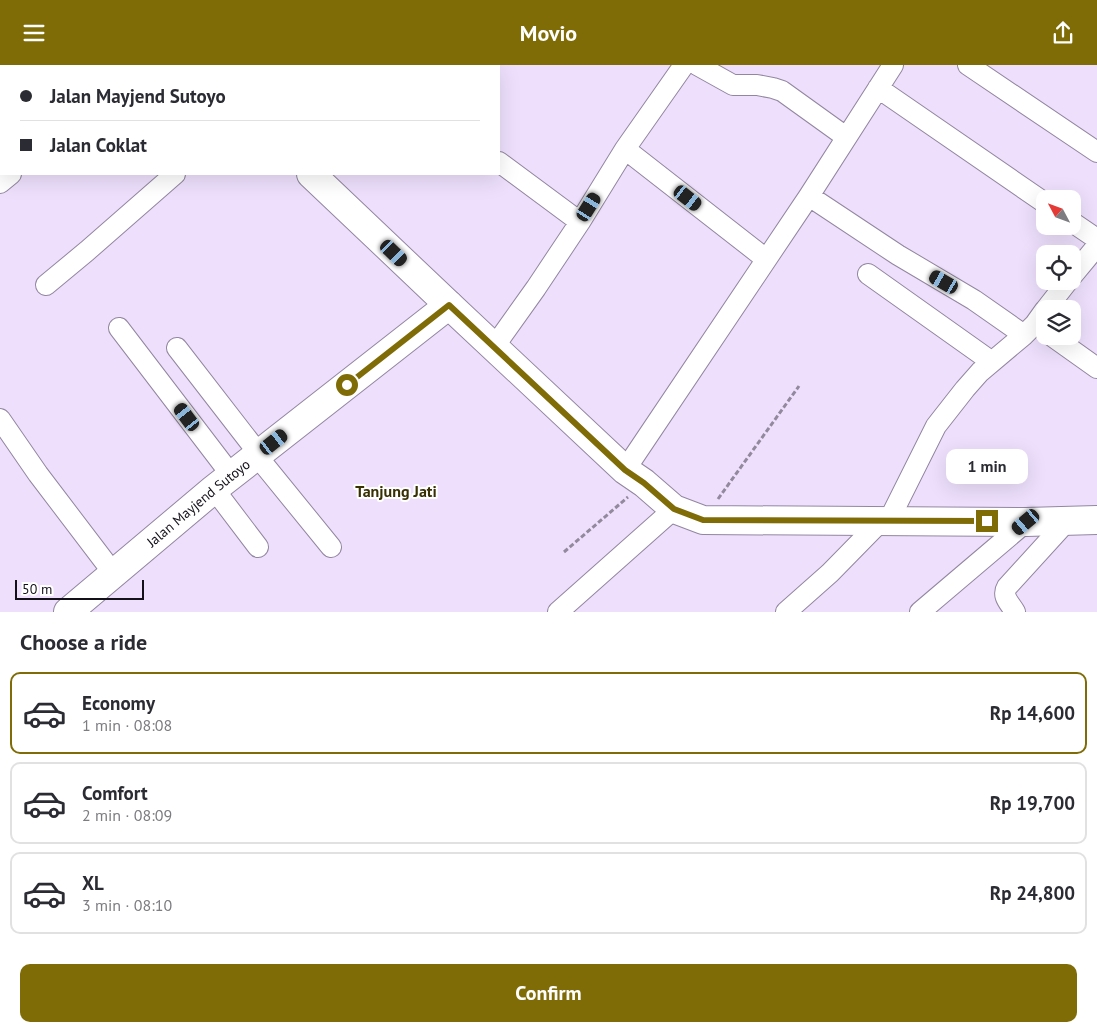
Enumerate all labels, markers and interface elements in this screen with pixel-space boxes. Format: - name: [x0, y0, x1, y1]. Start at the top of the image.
- icon: menu: [20, 19, 48, 47]
- text: Movio: [520, 19, 577, 47]
- icon: share: [1049, 19, 1077, 47]
- text: Jalan Mayjend Sutoyo: [50, 84, 226, 108]
- text: Jalan Coklat: [50, 133, 147, 157]
- car: [671, 183, 704, 213]
- car: [574, 190, 603, 224]
- north arrow: [1036, 190, 1081, 235]
- map controls: [1036, 190, 1081, 345]
- car: [377, 237, 410, 269]
- button: locate: [1036, 245, 1081, 290]
- car: [927, 268, 960, 296]
- button: layers: [1036, 300, 1081, 345]
- route start: [336, 374, 358, 396]
- car: [171, 401, 202, 433]
- car: [257, 427, 290, 457]
- callout: 1 min: [946, 449, 1028, 483]
- street label: Jalan Mayjend Sutoyo: [142, 455, 254, 551]
- text: 1 min: [967, 456, 1007, 476]
- district label: Tanjung Jati: [355, 481, 437, 501]
- car: [1009, 507, 1042, 537]
- route end: [976, 510, 998, 532]
- scale bar: [15, 577, 144, 600]
- text: 50 m: [22, 580, 52, 598]
- text: Choose a ride: [20, 628, 147, 656]
- icon: car: [22, 691, 67, 736]
- text: Economy: [82, 691, 155, 715]
- text: Rp 14,600: [990, 701, 1075, 725]
- text: 1 min · 08:08: [82, 715, 172, 735]
- icon: car: [22, 781, 67, 826]
- text: Comfort: [82, 781, 148, 805]
- text: Rp 19,700: [990, 791, 1075, 815]
- text: 2 min · 08:09: [82, 805, 172, 825]
- icon: car: [22, 871, 67, 916]
- text: XL: [82, 871, 104, 895]
- text: Rp 24,800: [990, 881, 1075, 905]
- text: 3 min · 08:10: [82, 895, 172, 915]
- button: Confirm: [20, 964, 1077, 1022]

